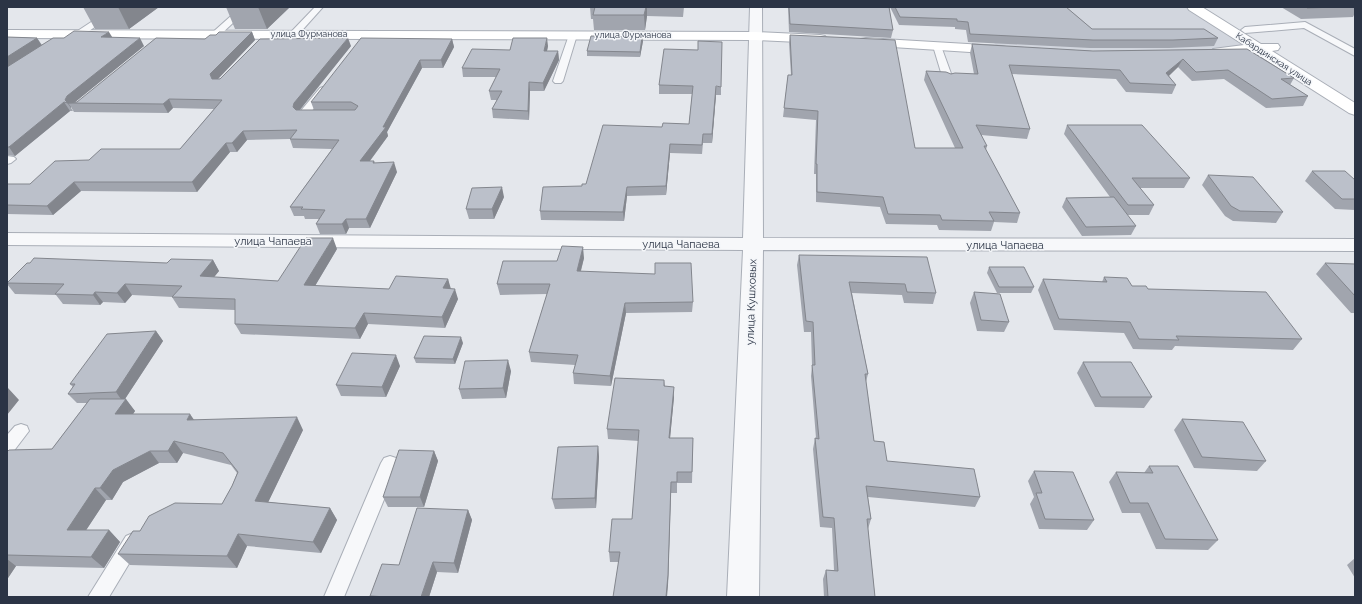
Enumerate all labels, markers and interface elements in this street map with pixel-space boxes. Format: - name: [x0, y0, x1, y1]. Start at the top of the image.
- street label: улица Фурманова: [271, 29, 348, 39]
- street label: улица Фурманова: [595, 30, 672, 40]
- street label: Кабардинская улица: [1234, 31, 1314, 87]
- street label: улица Чапаева: [234, 235, 312, 248]
- street label: улица Чапаева: [642, 238, 720, 251]
- street label: улица Чапаева: [966, 239, 1044, 252]
- street label: улица Кушховых: [743, 258, 760, 345]

